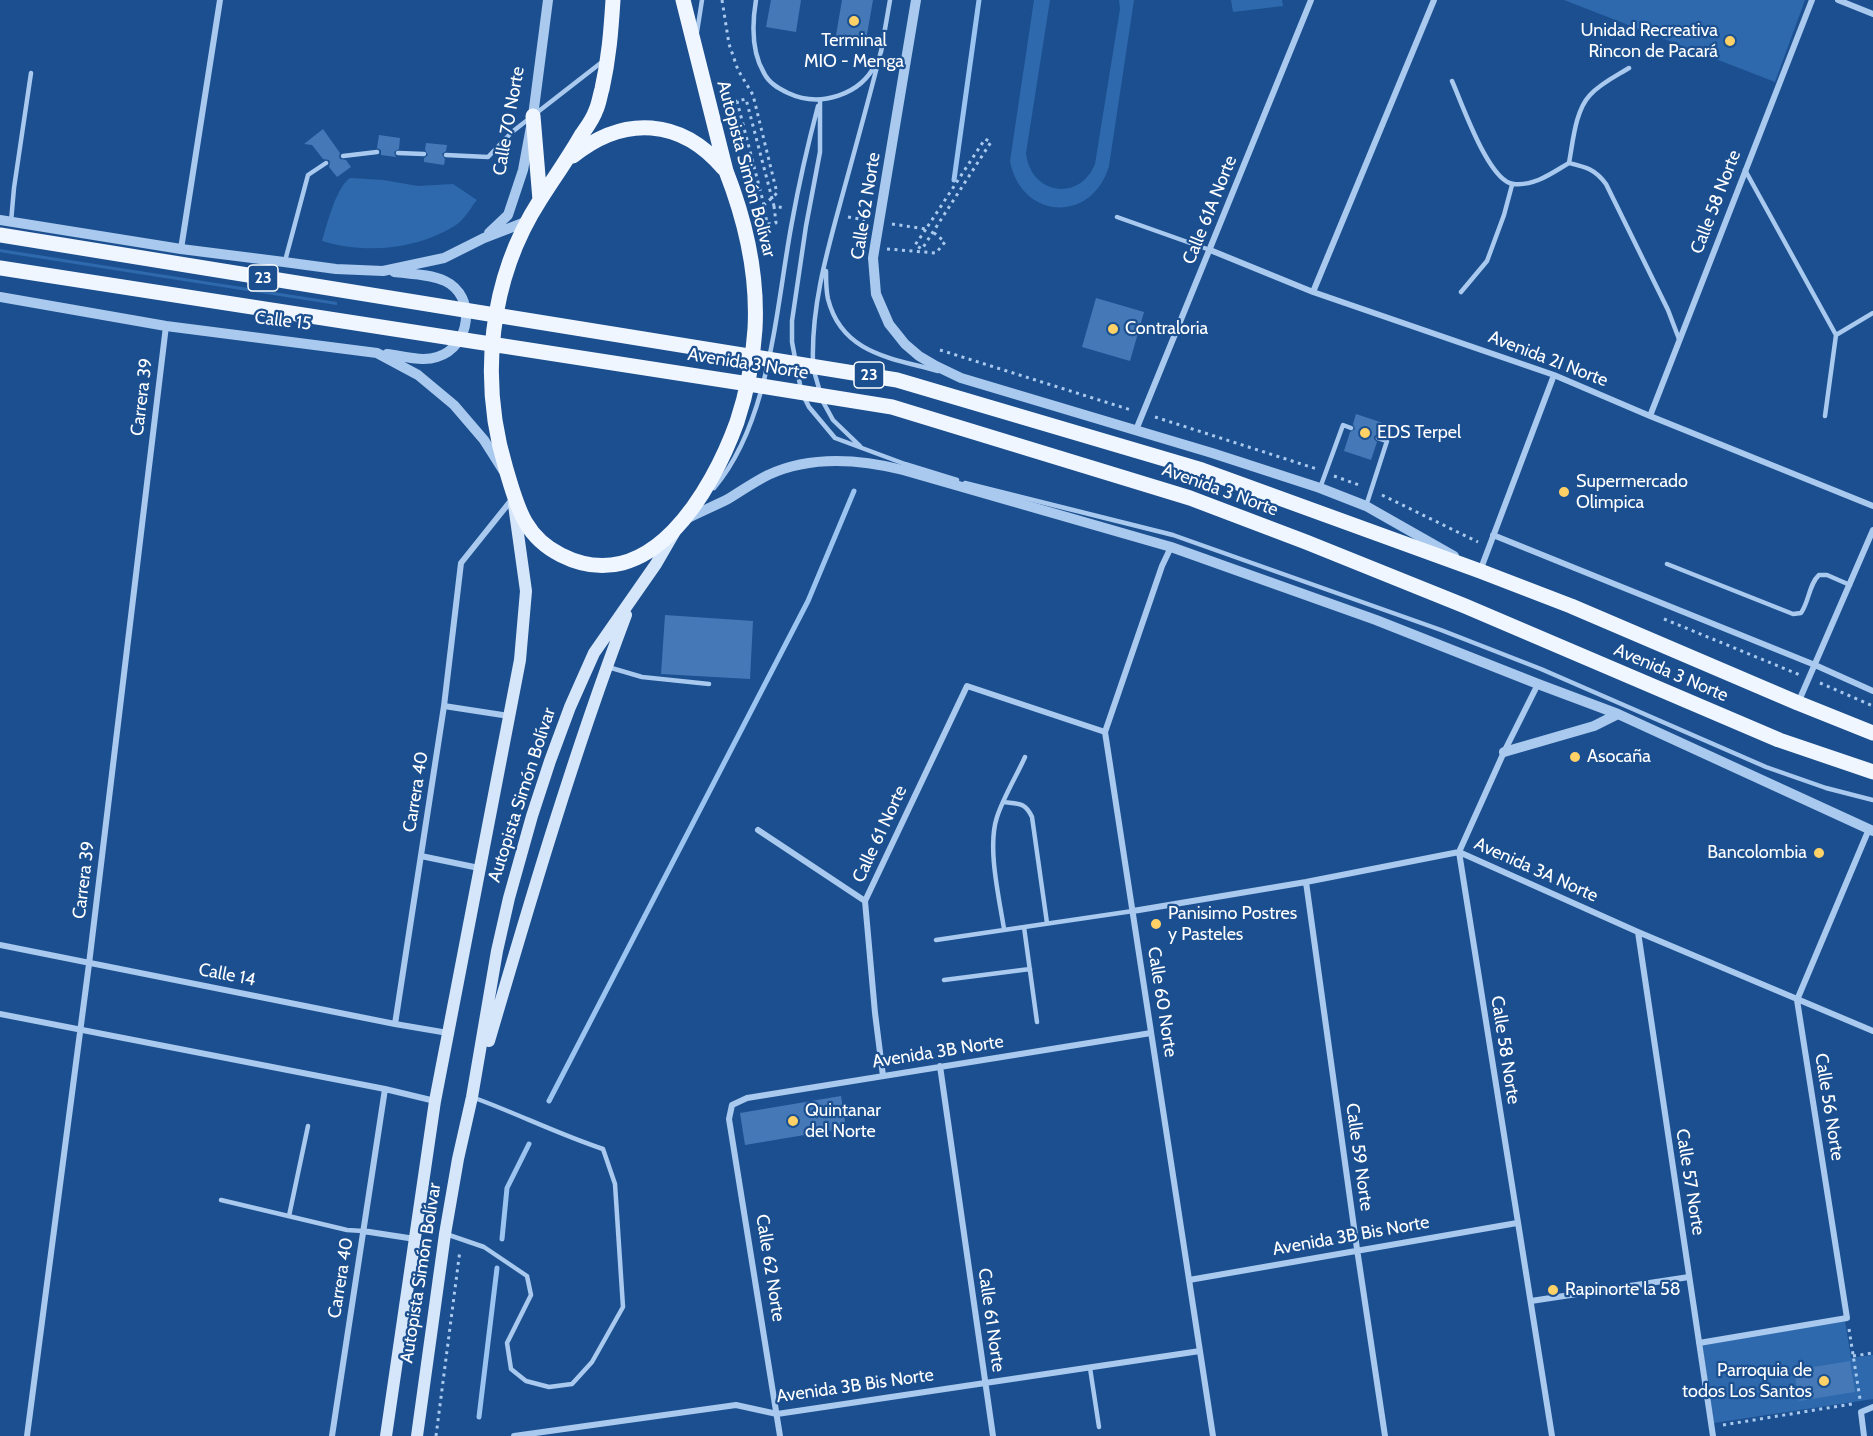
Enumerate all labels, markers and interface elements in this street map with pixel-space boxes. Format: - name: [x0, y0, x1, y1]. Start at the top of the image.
- marker: Terminal MIO - Menga: [847, 14, 861, 28]
- place label: Unidad Recreativa Rincon de Pacará: [1580, 20, 1718, 63]
- place label: Terminal MIO - Menga: [804, 30, 904, 72]
- marker: Unidad Recreativa Rincon de Pacará: [1723, 34, 1737, 48]
- street label: Calle 70 Norte: [489, 65, 529, 177]
- street label: Autopista Simón Bolívar: [712, 78, 780, 260]
- street label: Calle 58 Norte: [1686, 147, 1746, 257]
- street label: Calle 62 Norte: [847, 151, 885, 261]
- street label: Calle 61A Norte: [1178, 152, 1242, 268]
- road number: 23: [248, 265, 278, 291]
- street label: Calle 15: [253, 307, 313, 335]
- place label: Contraloria: [1125, 318, 1208, 340]
- marker: Contraloria: [1106, 322, 1120, 336]
- street label: Avenida 2I Norte: [1485, 326, 1611, 392]
- street label: Avenida 3 Norte: [686, 344, 810, 384]
- street label: Carrera 39: [127, 357, 157, 437]
- road number: 23: [854, 362, 884, 388]
- place label: EDS Terpel: [1377, 422, 1461, 444]
- marker: EDS Terpel: [1358, 426, 1372, 440]
- street label: Avenida 3 Norte: [1159, 459, 1281, 521]
- place label: Supermercado Olimpica: [1576, 471, 1688, 514]
- marker: Supermercado Olimpica: [1557, 485, 1571, 499]
- street label: Avenida 3 Norte: [1611, 639, 1731, 707]
- street label: Autopista Simón Bolívar: [484, 705, 560, 885]
- place label: Asocaña: [1587, 746, 1651, 768]
- street label: Carrera 40: [399, 750, 433, 834]
- marker: Asocaña: [1568, 750, 1582, 764]
- street label: Calle 61 Norte: [848, 782, 912, 886]
- street label: Avenida 3A Norte: [1471, 833, 1601, 907]
- street label: Carrera 39: [69, 840, 99, 920]
- place label: Bancolombia: [1707, 842, 1807, 864]
- marker: Bancolombia: [1812, 846, 1826, 860]
- place label: Panisimo Postres y Pasteles: [1168, 903, 1297, 946]
- marker: Panisimo Postres y Pasteles: [1149, 917, 1163, 931]
- street label: Calle 60 Norte: [1143, 945, 1181, 1059]
- street label: Calle 14: [197, 959, 257, 991]
- street label: Calle 58 Norte: [1486, 994, 1524, 1106]
- street label: Avenida 3B Norte: [871, 1031, 1005, 1073]
- street label: Calle 56 Norte: [1810, 1052, 1848, 1162]
- place label: Quintanar del Norte: [805, 1100, 881, 1142]
- street label: Calle 59 Norte: [1341, 1102, 1377, 1212]
- marker: Quintanar del Norte: [786, 1114, 800, 1128]
- street label: Calle 57 Norte: [1671, 1127, 1709, 1237]
- street label: Autopista Simón Bolívar: [396, 1181, 446, 1365]
- street label: Avenida 3B Bis Norte: [1271, 1212, 1431, 1260]
- street label: Calle 62 Norte: [751, 1213, 789, 1323]
- street label: Carrera 40: [324, 1236, 358, 1320]
- street label: Calle 61 Norte: [973, 1267, 1009, 1373]
- place label: Rapinorte la 58: [1565, 1279, 1681, 1301]
- marker: Rapinorte la 58: [1546, 1283, 1560, 1297]
- place label: Parroquia de todos Los Santos: [1682, 1360, 1812, 1402]
- street label: Avenida 3B Bis Norte: [775, 1364, 935, 1408]
- marker: Parroquia de todos Los Santos: [1817, 1374, 1831, 1388]

